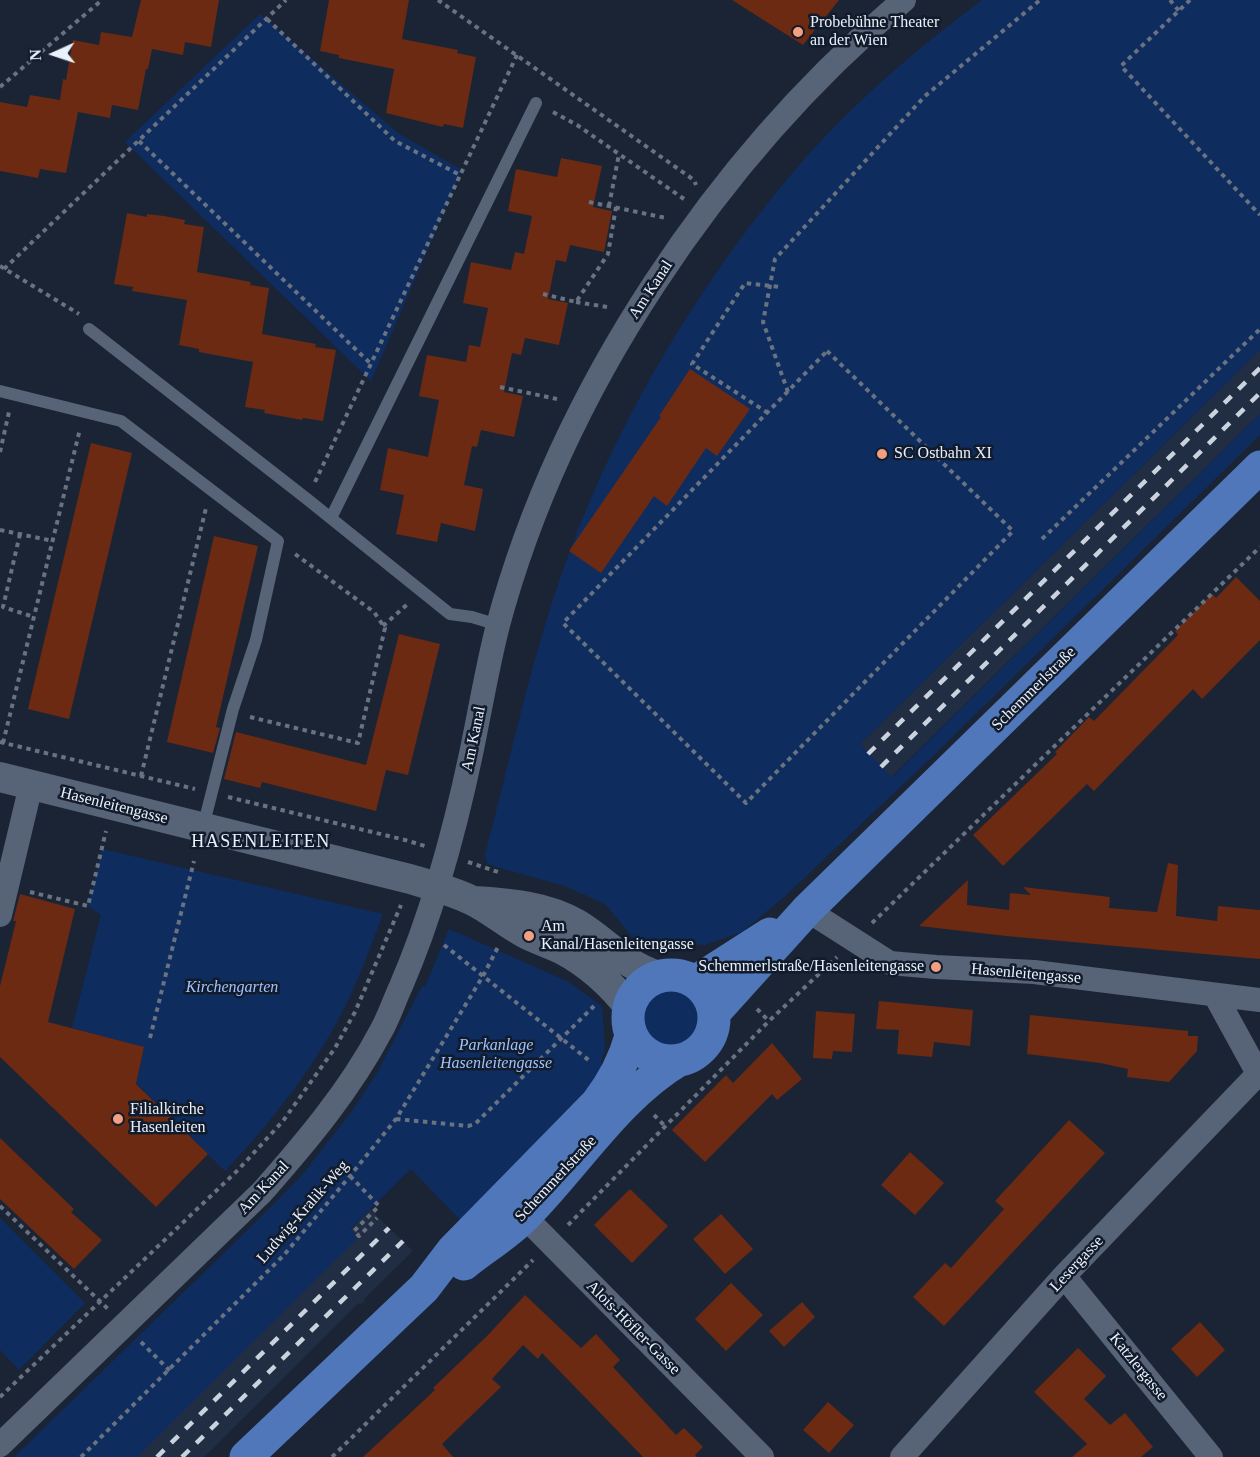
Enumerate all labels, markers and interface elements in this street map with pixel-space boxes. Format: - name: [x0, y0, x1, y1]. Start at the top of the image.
- place label: Probebühne Theater an der Wien: [810, 13, 939, 51]
- north arrow: [24, 24, 84, 84]
- marker: Probebühne Theater an der Wien: [791, 25, 805, 39]
- text: N: [27, 49, 44, 61]
- street label: Am Kanal: [625, 257, 677, 323]
- place label: SC Ostbahn XI: [894, 444, 992, 464]
- marker: SC Ostbahn XI: [875, 447, 889, 461]
- street label: Schemmerlstraße: [988, 643, 1080, 735]
- street label: Am Kanal: [458, 705, 490, 773]
- street label: Hasenleitengasse: [58, 783, 170, 829]
- district label: HASENLEITEN: [191, 831, 331, 853]
- place label: Am Kanal/Hasenleitengasse: [541, 917, 694, 955]
- marker: Am Kanal/Hasenleitengasse: [522, 929, 536, 943]
- place label: Schemmerlstraße/Hasenleitengasse: [698, 957, 924, 977]
- marker: Schemmerlstraße/Hasenleitengasse: [929, 960, 943, 974]
- street label: Hasenleitengasse: [970, 960, 1082, 988]
- park label: Kirchengarten: [186, 978, 278, 998]
- park label: Parkanlage Hasenleitengasse: [440, 1036, 552, 1074]
- place label: Filialkirche Hasenleiten: [130, 1100, 206, 1138]
- marker: Filialkirche Hasenleiten: [111, 1112, 125, 1126]
- street label: Schemmerlstraße: [511, 1132, 601, 1226]
- street label: Am Kanal: [234, 1157, 294, 1219]
- street label: Ludwig-Kralik-Weg: [253, 1157, 353, 1267]
- street label: Lesergasse: [1046, 1232, 1108, 1296]
- street label: Alois-Höfler-Gasse: [582, 1277, 684, 1379]
- street label: Katzlergasse: [1105, 1329, 1171, 1405]

